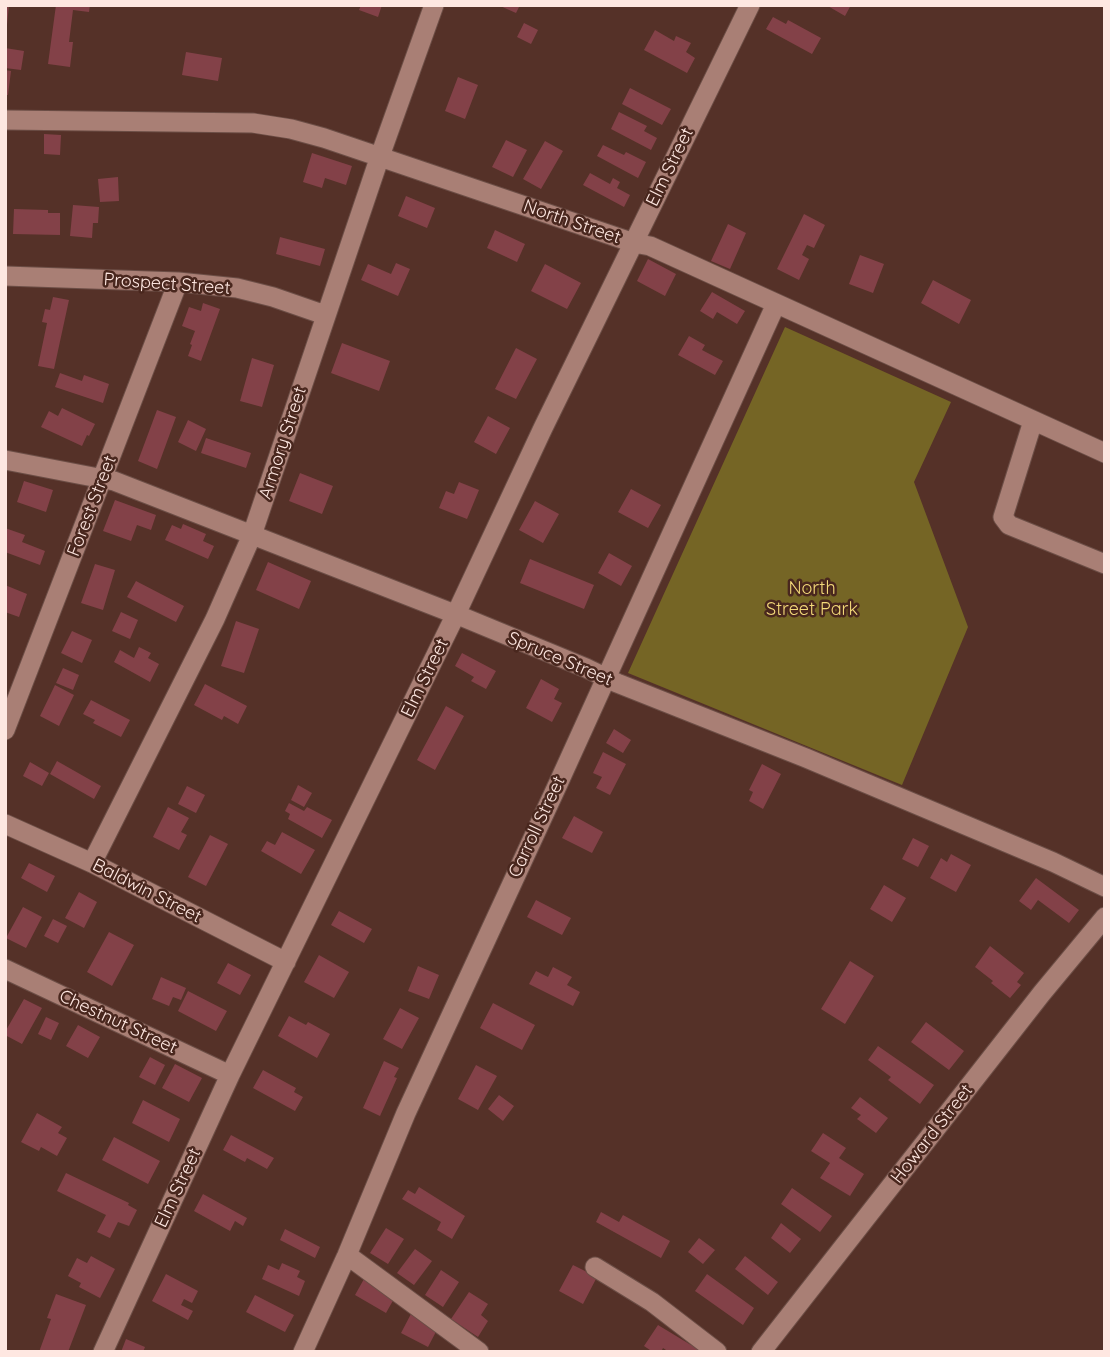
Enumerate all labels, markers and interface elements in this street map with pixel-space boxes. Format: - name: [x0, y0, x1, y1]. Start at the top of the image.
- street label: Elm Street: [642, 124, 698, 210]
- street label: North Street: [521, 195, 623, 249]
- street label: Prospect Street: [103, 269, 231, 299]
- street label: Armory Street: [255, 384, 311, 502]
- street label: Forest Street: [63, 453, 121, 559]
- park label: North Street Park: [766, 578, 858, 620]
- street label: Spruce Street: [504, 627, 616, 691]
- street label: Elm Street: [397, 635, 453, 721]
- street label: Carroll Street: [504, 773, 570, 881]
- street label: Baldwin Street: [89, 854, 205, 928]
- street label: Chestnut Street: [56, 985, 180, 1059]
- street label: Howard Street: [887, 1080, 977, 1188]
- street label: Elm Street: [150, 1145, 206, 1231]

